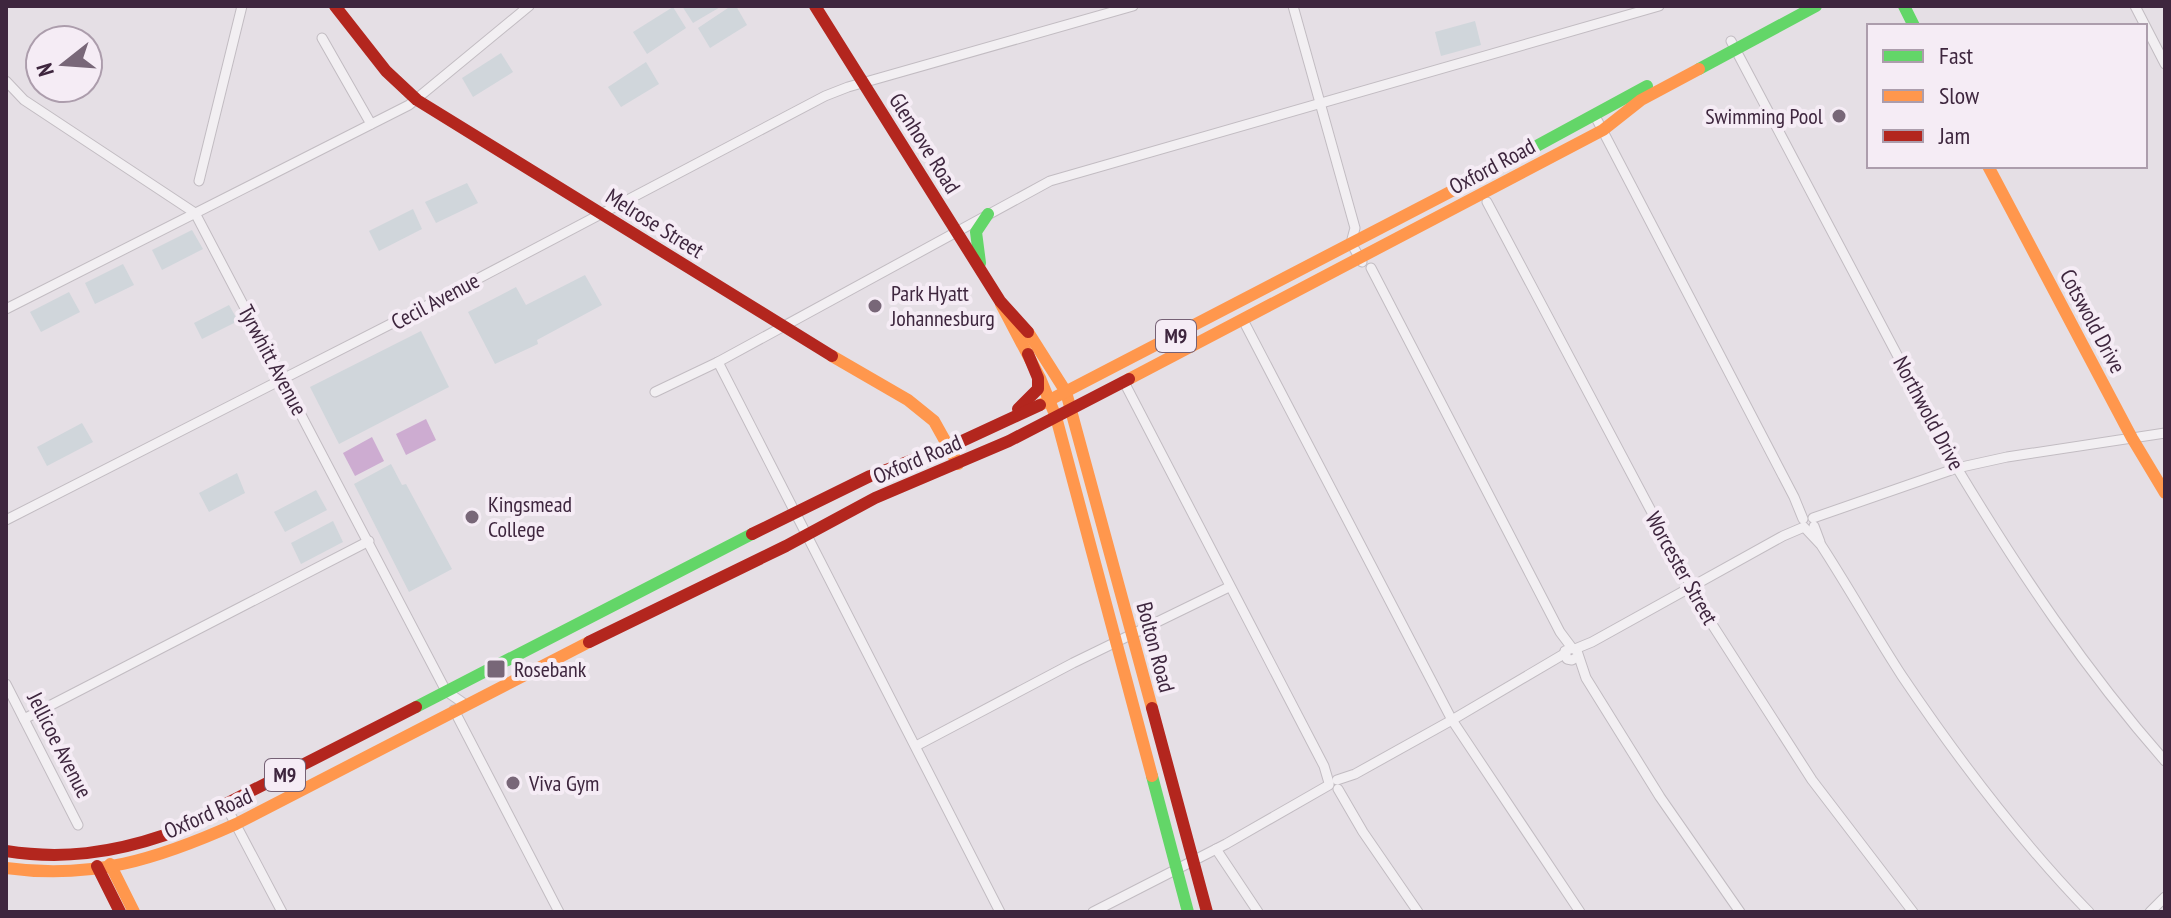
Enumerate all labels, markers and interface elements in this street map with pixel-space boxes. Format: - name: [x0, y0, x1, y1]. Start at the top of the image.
- north arrow: [24, 24, 104, 104]
- legend: [1867, 24, 2147, 168]
- text: Fast: [1939, 40, 1974, 71]
- text: N: [30, 60, 60, 80]
- text: Slow: [1939, 80, 1980, 111]
- street label: Glenhove Road: [883, 87, 967, 199]
- place label: Swimming Pool: [1705, 102, 1824, 130]
- marker: Swimming Pool: [1830, 107, 1848, 125]
- text: Jam: [1938, 120, 1970, 151]
- street label: Oxford Road: [1444, 132, 1540, 200]
- street label: Melrose Street: [601, 182, 709, 264]
- street label: Cotswold Drive: [2054, 264, 2132, 378]
- street label: Cecil Avenue: [386, 266, 484, 336]
- place label: Park Hyatt Johannesburg: [890, 279, 995, 332]
- marker: Park Hyatt Johannesburg: [866, 297, 884, 315]
- street label: Tyrwhitt Avenue: [232, 300, 314, 420]
- road number: M9: [1156, 320, 1196, 352]
- street label: Northwold Drive: [1887, 351, 1971, 475]
- street label: Oxford Road: [869, 428, 965, 490]
- place label: Kingsmead College: [488, 490, 572, 543]
- street label: Worcester Street: [1640, 507, 1724, 629]
- marker: Kingsmead College: [463, 508, 481, 526]
- street label: Bolton Road: [1131, 599, 1181, 695]
- place label: Rosebank: [514, 655, 587, 683]
- marker: Rosebank: [485, 658, 507, 680]
- street label: Jellicoe Avenue: [21, 686, 99, 803]
- road number: M9: [265, 759, 305, 791]
- place label: Viva Gym: [528, 769, 599, 797]
- marker: Viva Gym: [504, 774, 522, 792]
- street label: Oxford Road: [160, 781, 256, 845]

